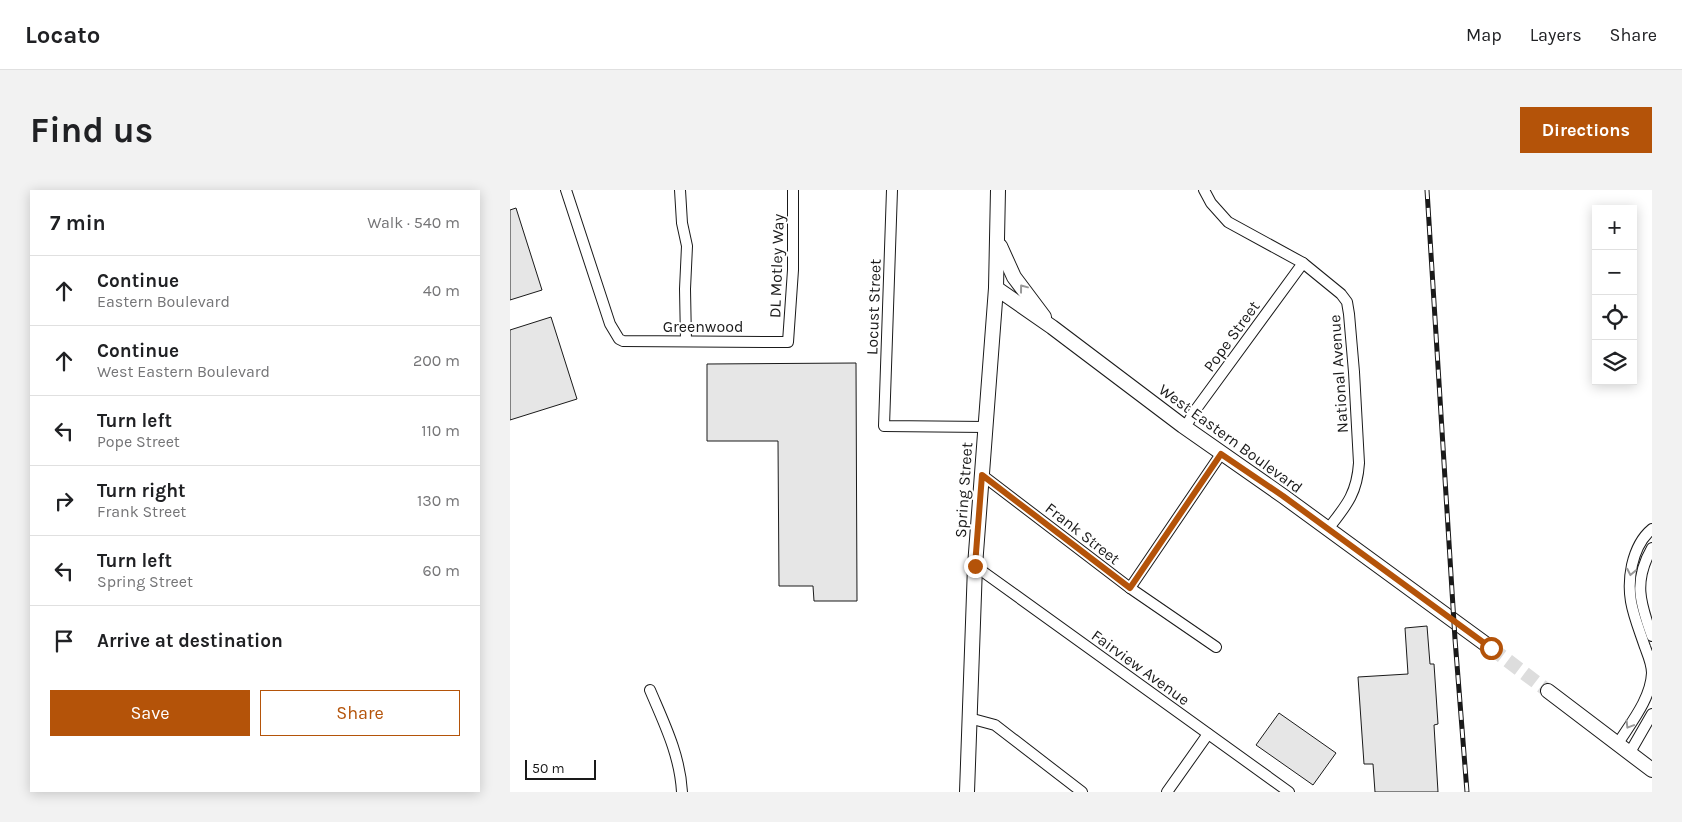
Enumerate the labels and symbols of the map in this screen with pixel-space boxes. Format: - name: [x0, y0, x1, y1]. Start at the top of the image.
- street label: DL Motley Way: [765, 213, 788, 318]
- street label: Locust Street: [862, 259, 885, 355]
- one-way arrow: [1020, 285, 1028, 294]
- street label: Pope Street: [1199, 297, 1263, 375]
- street label: National Avenue: [1325, 314, 1352, 434]
- street label: Greenwood: [663, 317, 743, 336]
- street label: West Eastern Boulevard: [1155, 380, 1306, 497]
- street label: Spring Street: [951, 441, 976, 539]
- street label: Frank Street: [1042, 498, 1124, 568]
- route end: [964, 555, 987, 578]
- one-way arrow: [1626, 567, 1636, 576]
- street label: Fairview Avenue: [1088, 625, 1193, 709]
- route start: [1480, 637, 1503, 660]
- one-way arrow: [1626, 720, 1636, 729]
- scale bar: [525, 757, 596, 780]

